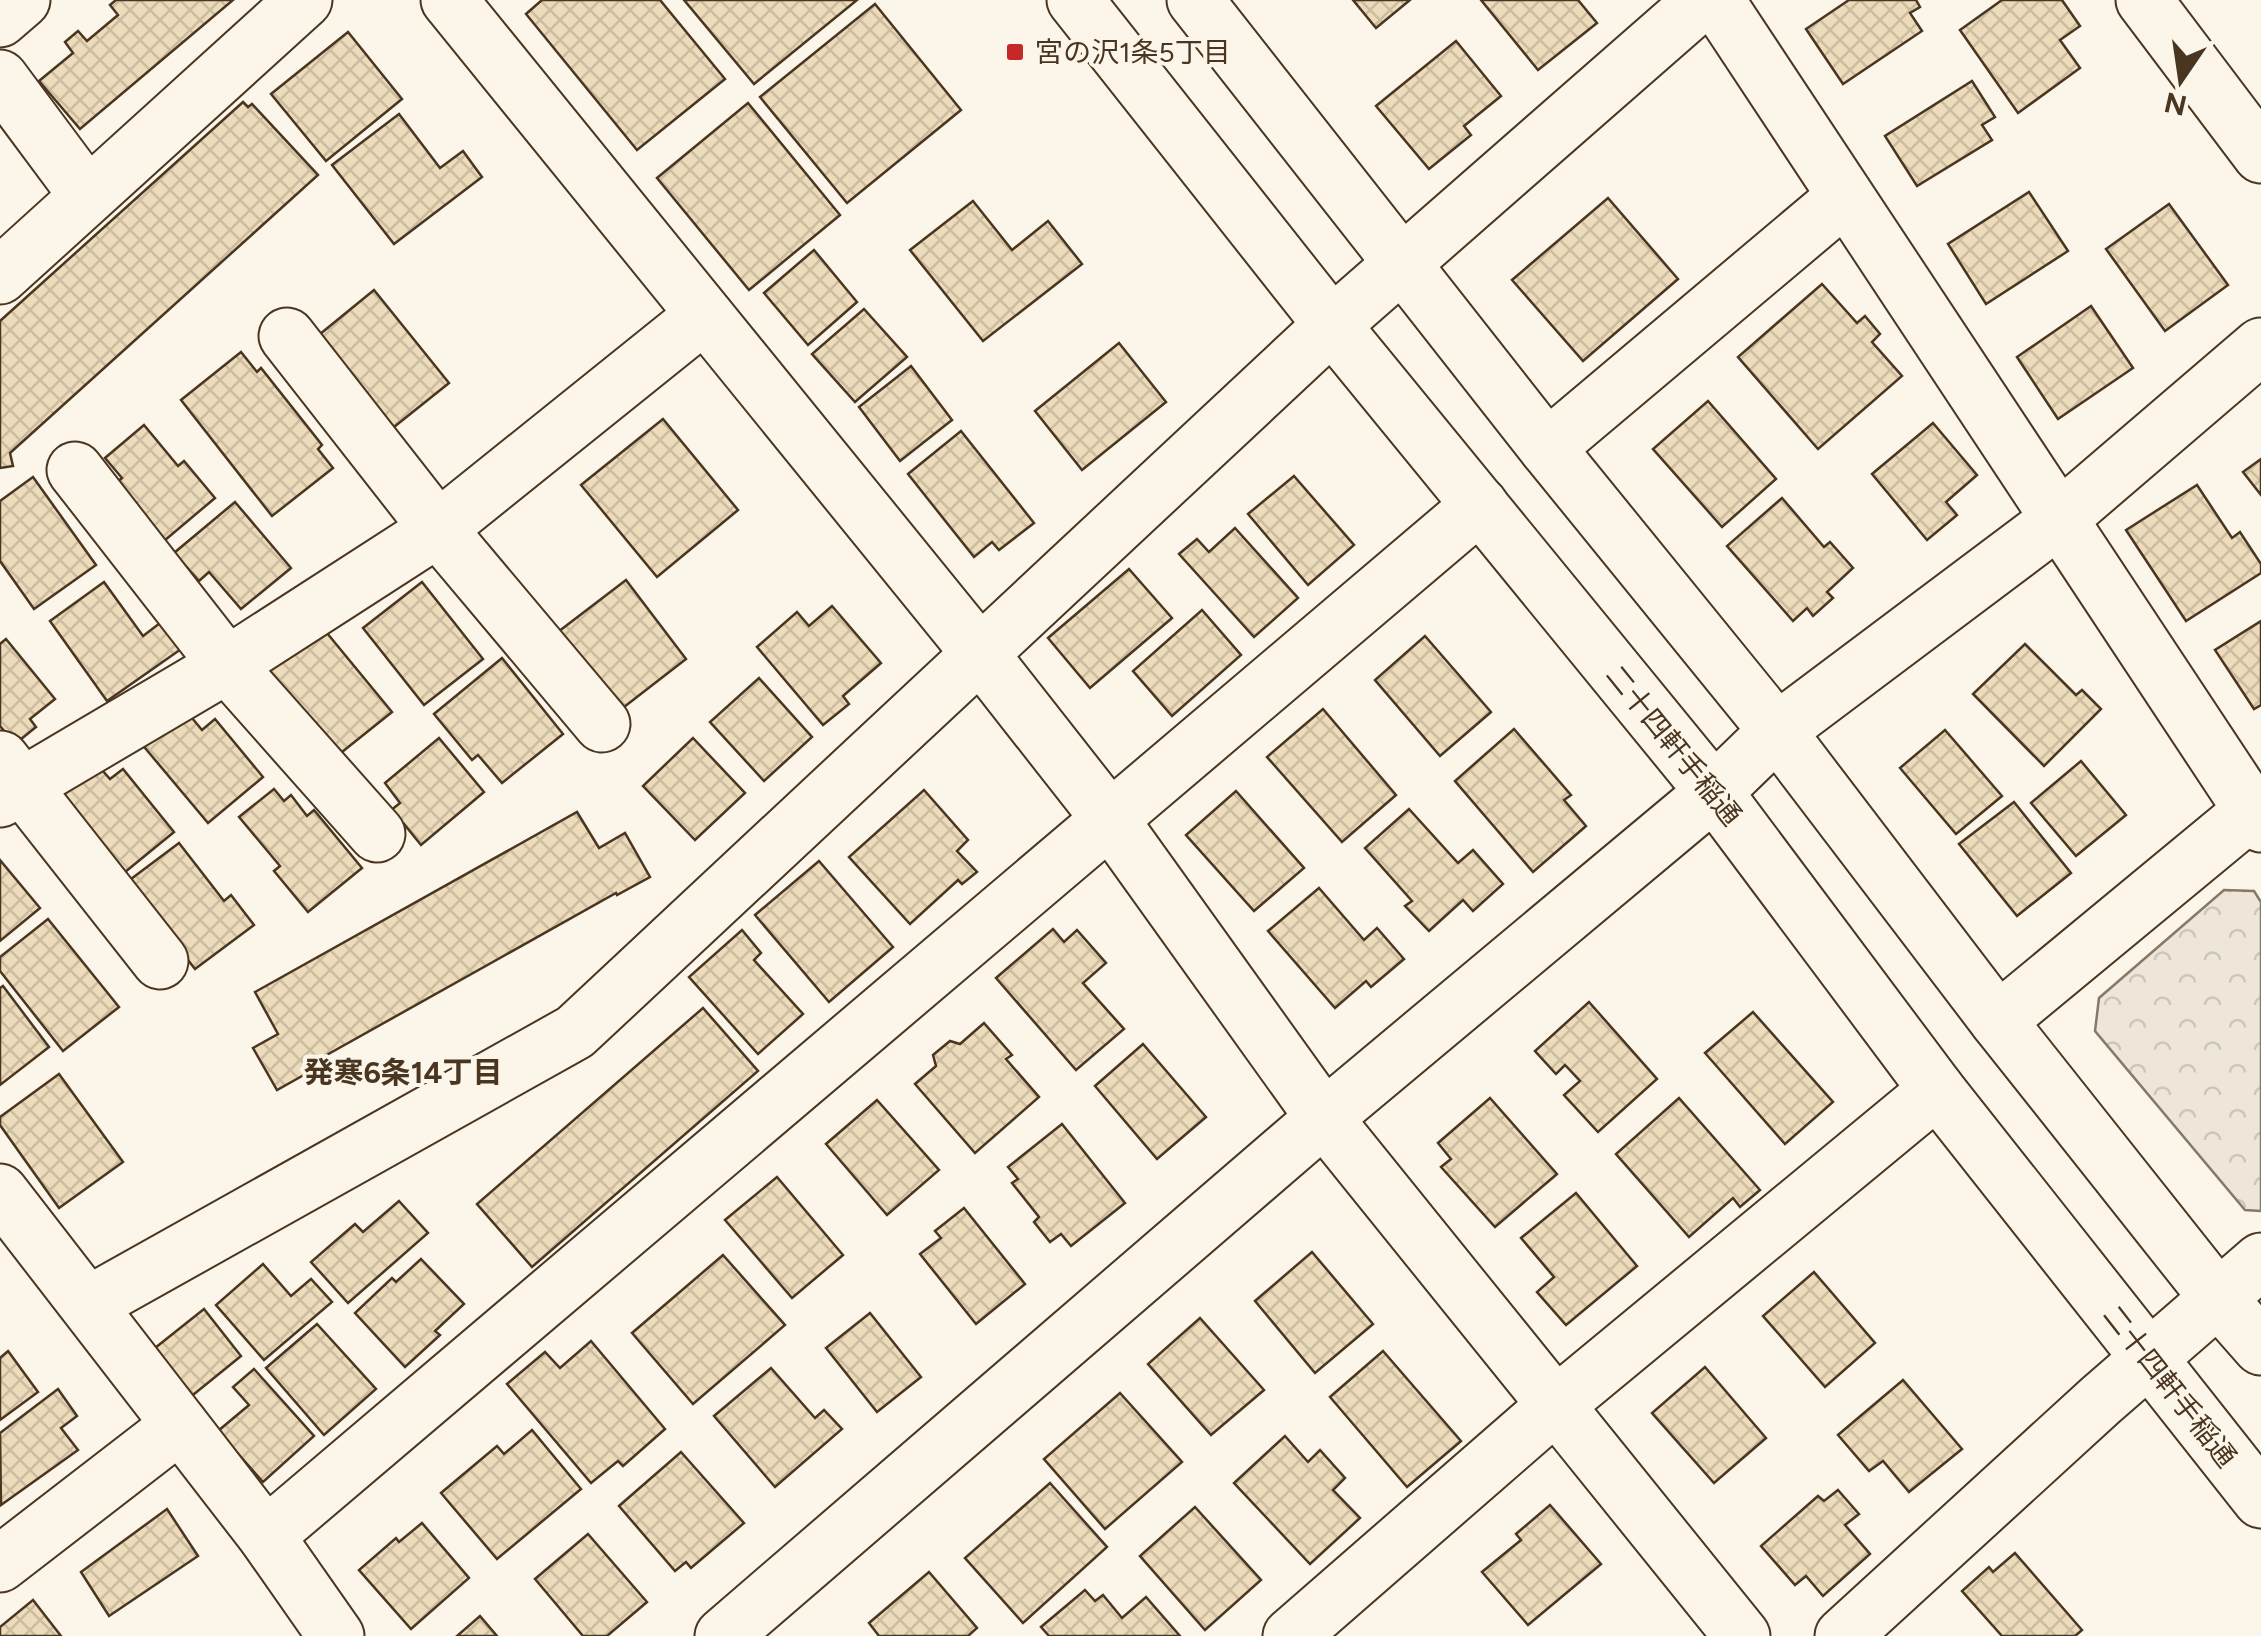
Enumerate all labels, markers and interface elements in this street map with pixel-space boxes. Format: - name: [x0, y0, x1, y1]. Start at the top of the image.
- north arrow: [2131, 30, 2231, 130]
- place label: 宮の沢1条5丁目: [1035, 35, 1231, 69]
- marker: 宮の沢1条5丁目: [1004, 41, 1026, 63]
- text: N: [2161, 85, 2190, 123]
- street label: 二十四軒手稲通: [1599, 658, 1749, 832]
- district label: 発寒6条14丁目: [303, 1054, 503, 1091]
- street label: 二十四軒手稲通: [2096, 1298, 2244, 1474]

